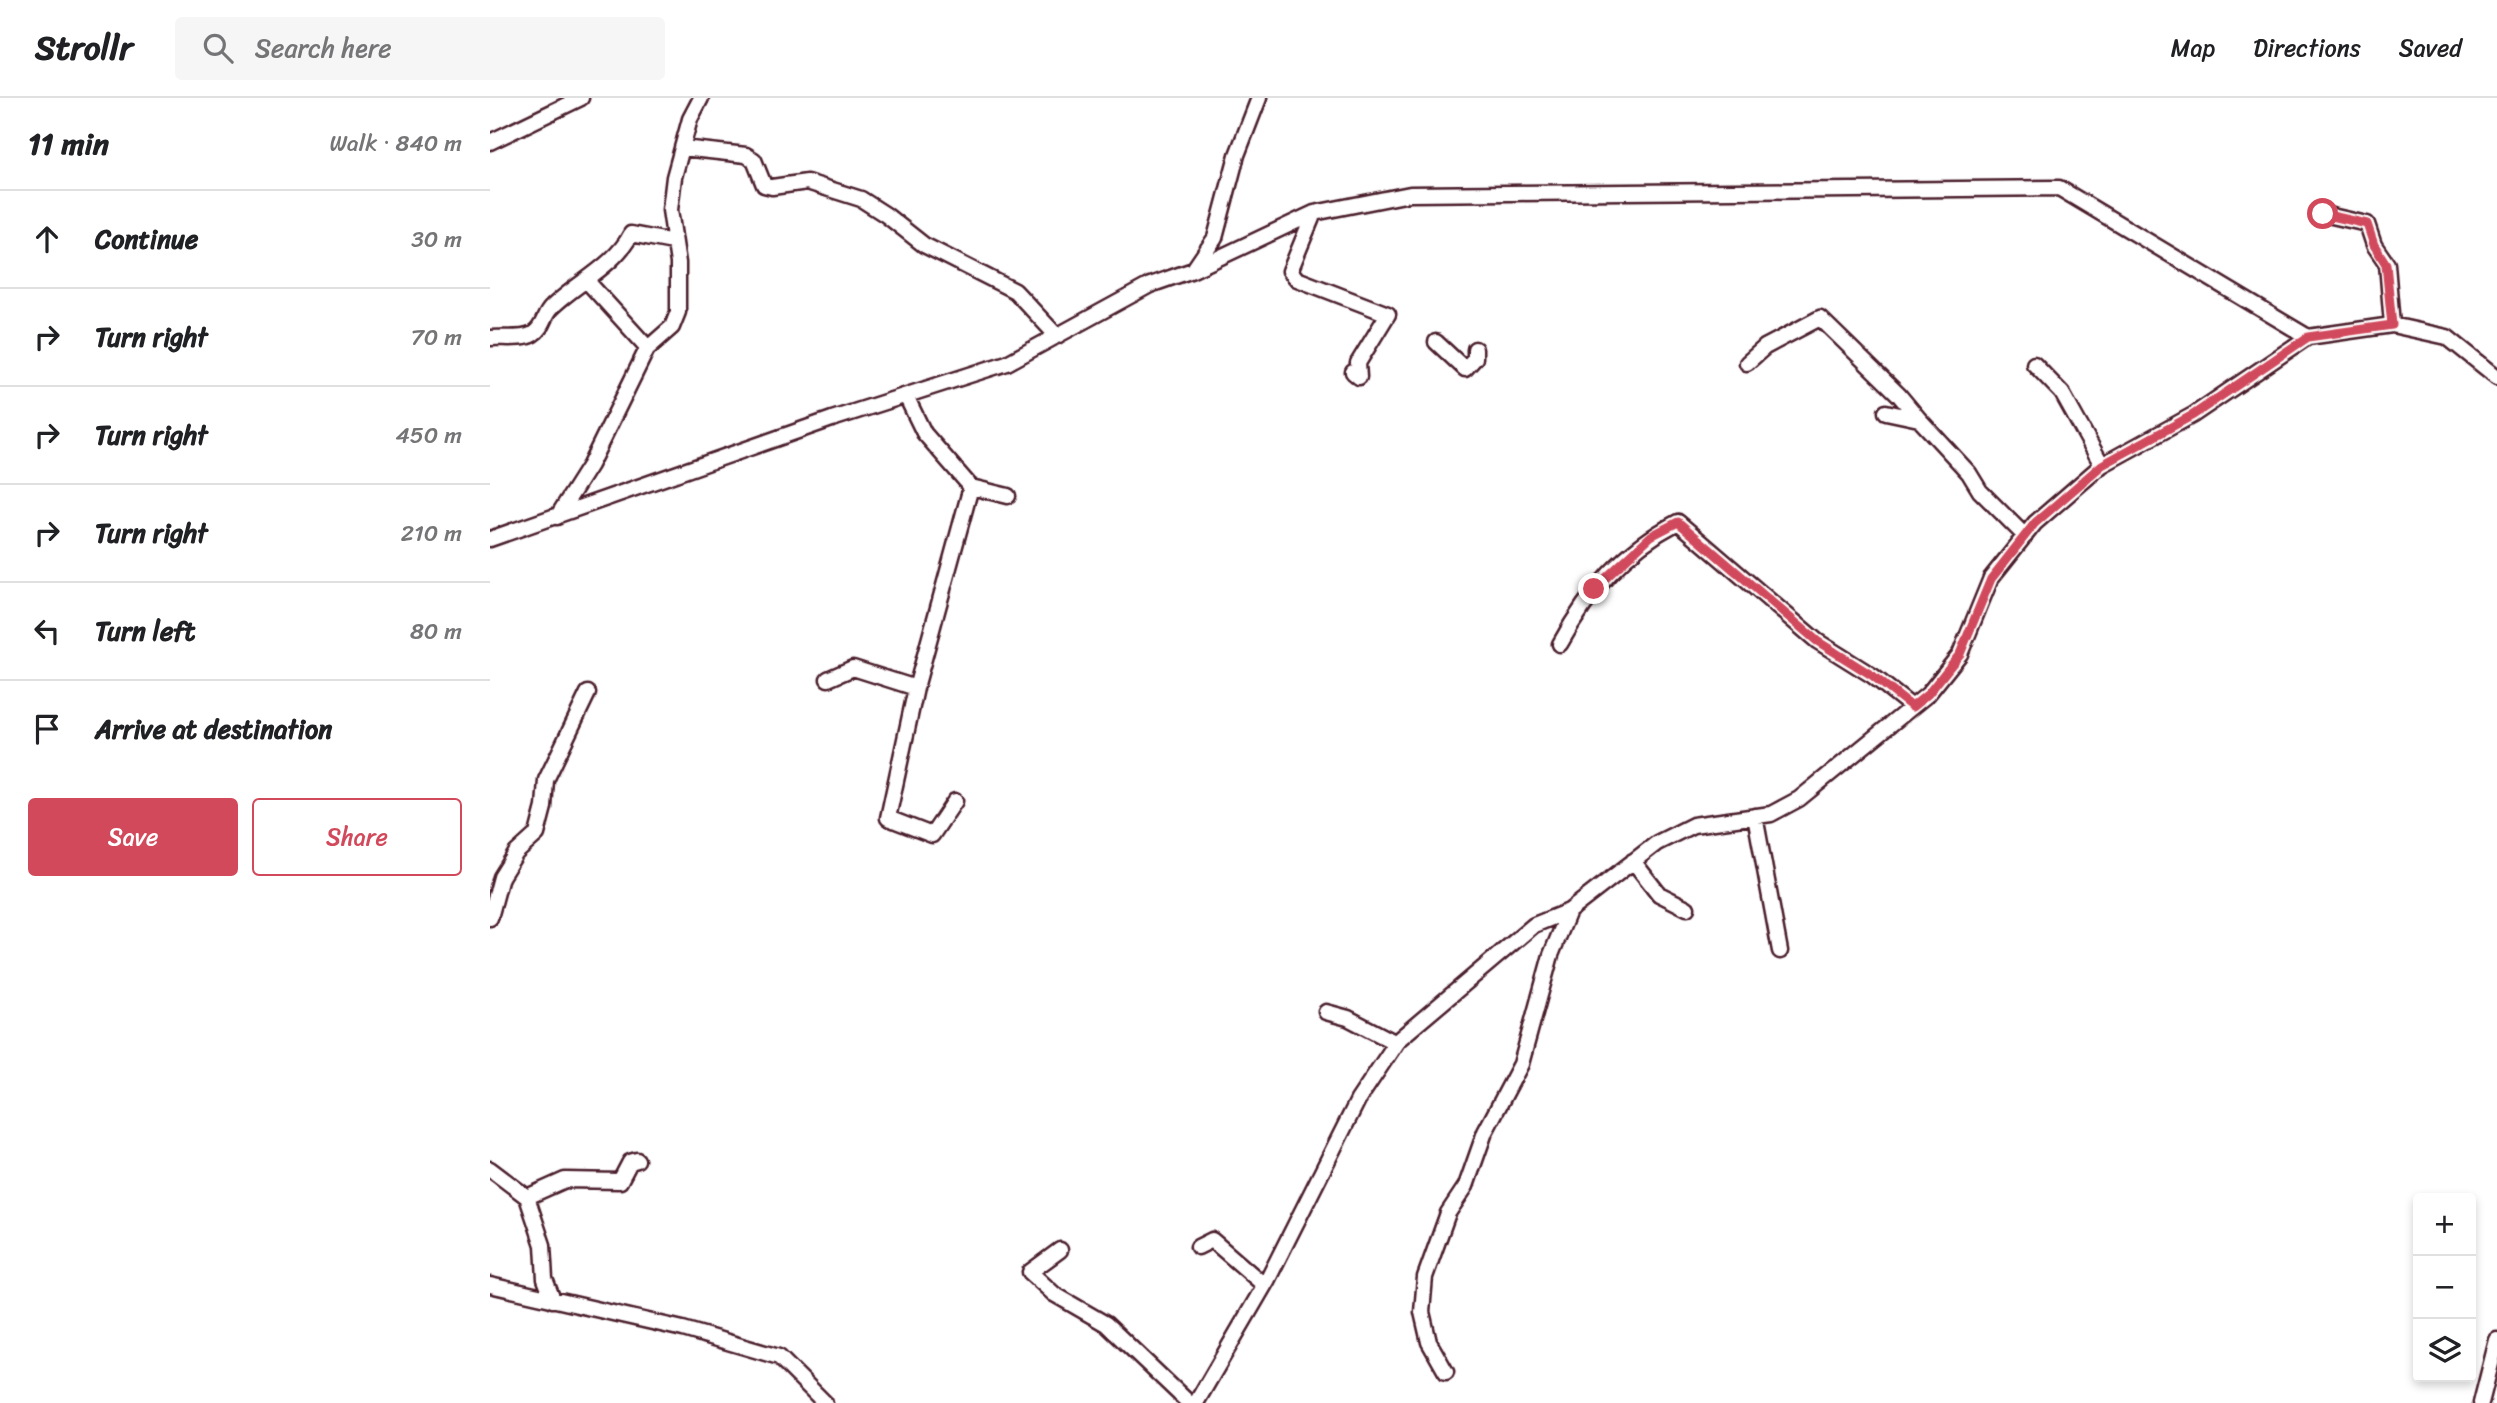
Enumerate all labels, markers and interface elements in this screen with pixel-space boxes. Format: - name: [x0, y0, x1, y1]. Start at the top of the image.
- search box: [175, 17, 665, 80]
- text: Strollr: [35, 19, 133, 77]
- text: Search here: [255, 25, 392, 71]
- text: Map: [2171, 27, 2215, 69]
- text: Directions: [2253, 27, 2361, 69]
- text: Saved: [2399, 27, 2462, 69]
- icon: search: [199, 29, 237, 67]
- text: 11 min: [28, 117, 109, 171]
- text: Walk · 840 m: [329, 123, 462, 164]
- route start: [2307, 198, 2338, 229]
- text: Continue: [95, 216, 198, 262]
- text: 30 m: [411, 219, 462, 260]
- icon: ahead: [28, 220, 66, 258]
- text: Turn right: [95, 314, 208, 360]
- text: 70 m: [411, 317, 462, 358]
- icon: right: [28, 318, 66, 356]
- text: Turn right: [95, 412, 208, 458]
- text: 450 m: [395, 415, 462, 456]
- icon: right: [28, 416, 66, 454]
- text: Turn right: [95, 510, 208, 556]
- text: 210 m: [401, 513, 462, 554]
- icon: right: [28, 514, 66, 552]
- route end: [1578, 573, 1609, 604]
- text: Turn left: [95, 608, 195, 654]
- text: 80 m: [410, 611, 462, 652]
- icon: left: [28, 612, 66, 650]
- text: Arrive at destination: [95, 706, 332, 752]
- icon: arrive: [28, 710, 66, 748]
- button: Save: [28, 798, 238, 876]
- button: Share: [252, 798, 462, 876]
- map controls: [2413, 1193, 2476, 1382]
- button: +: [2413, 1193, 2476, 1256]
- button: −: [2413, 1256, 2476, 1319]
- button: layers: [2413, 1319, 2476, 1382]

